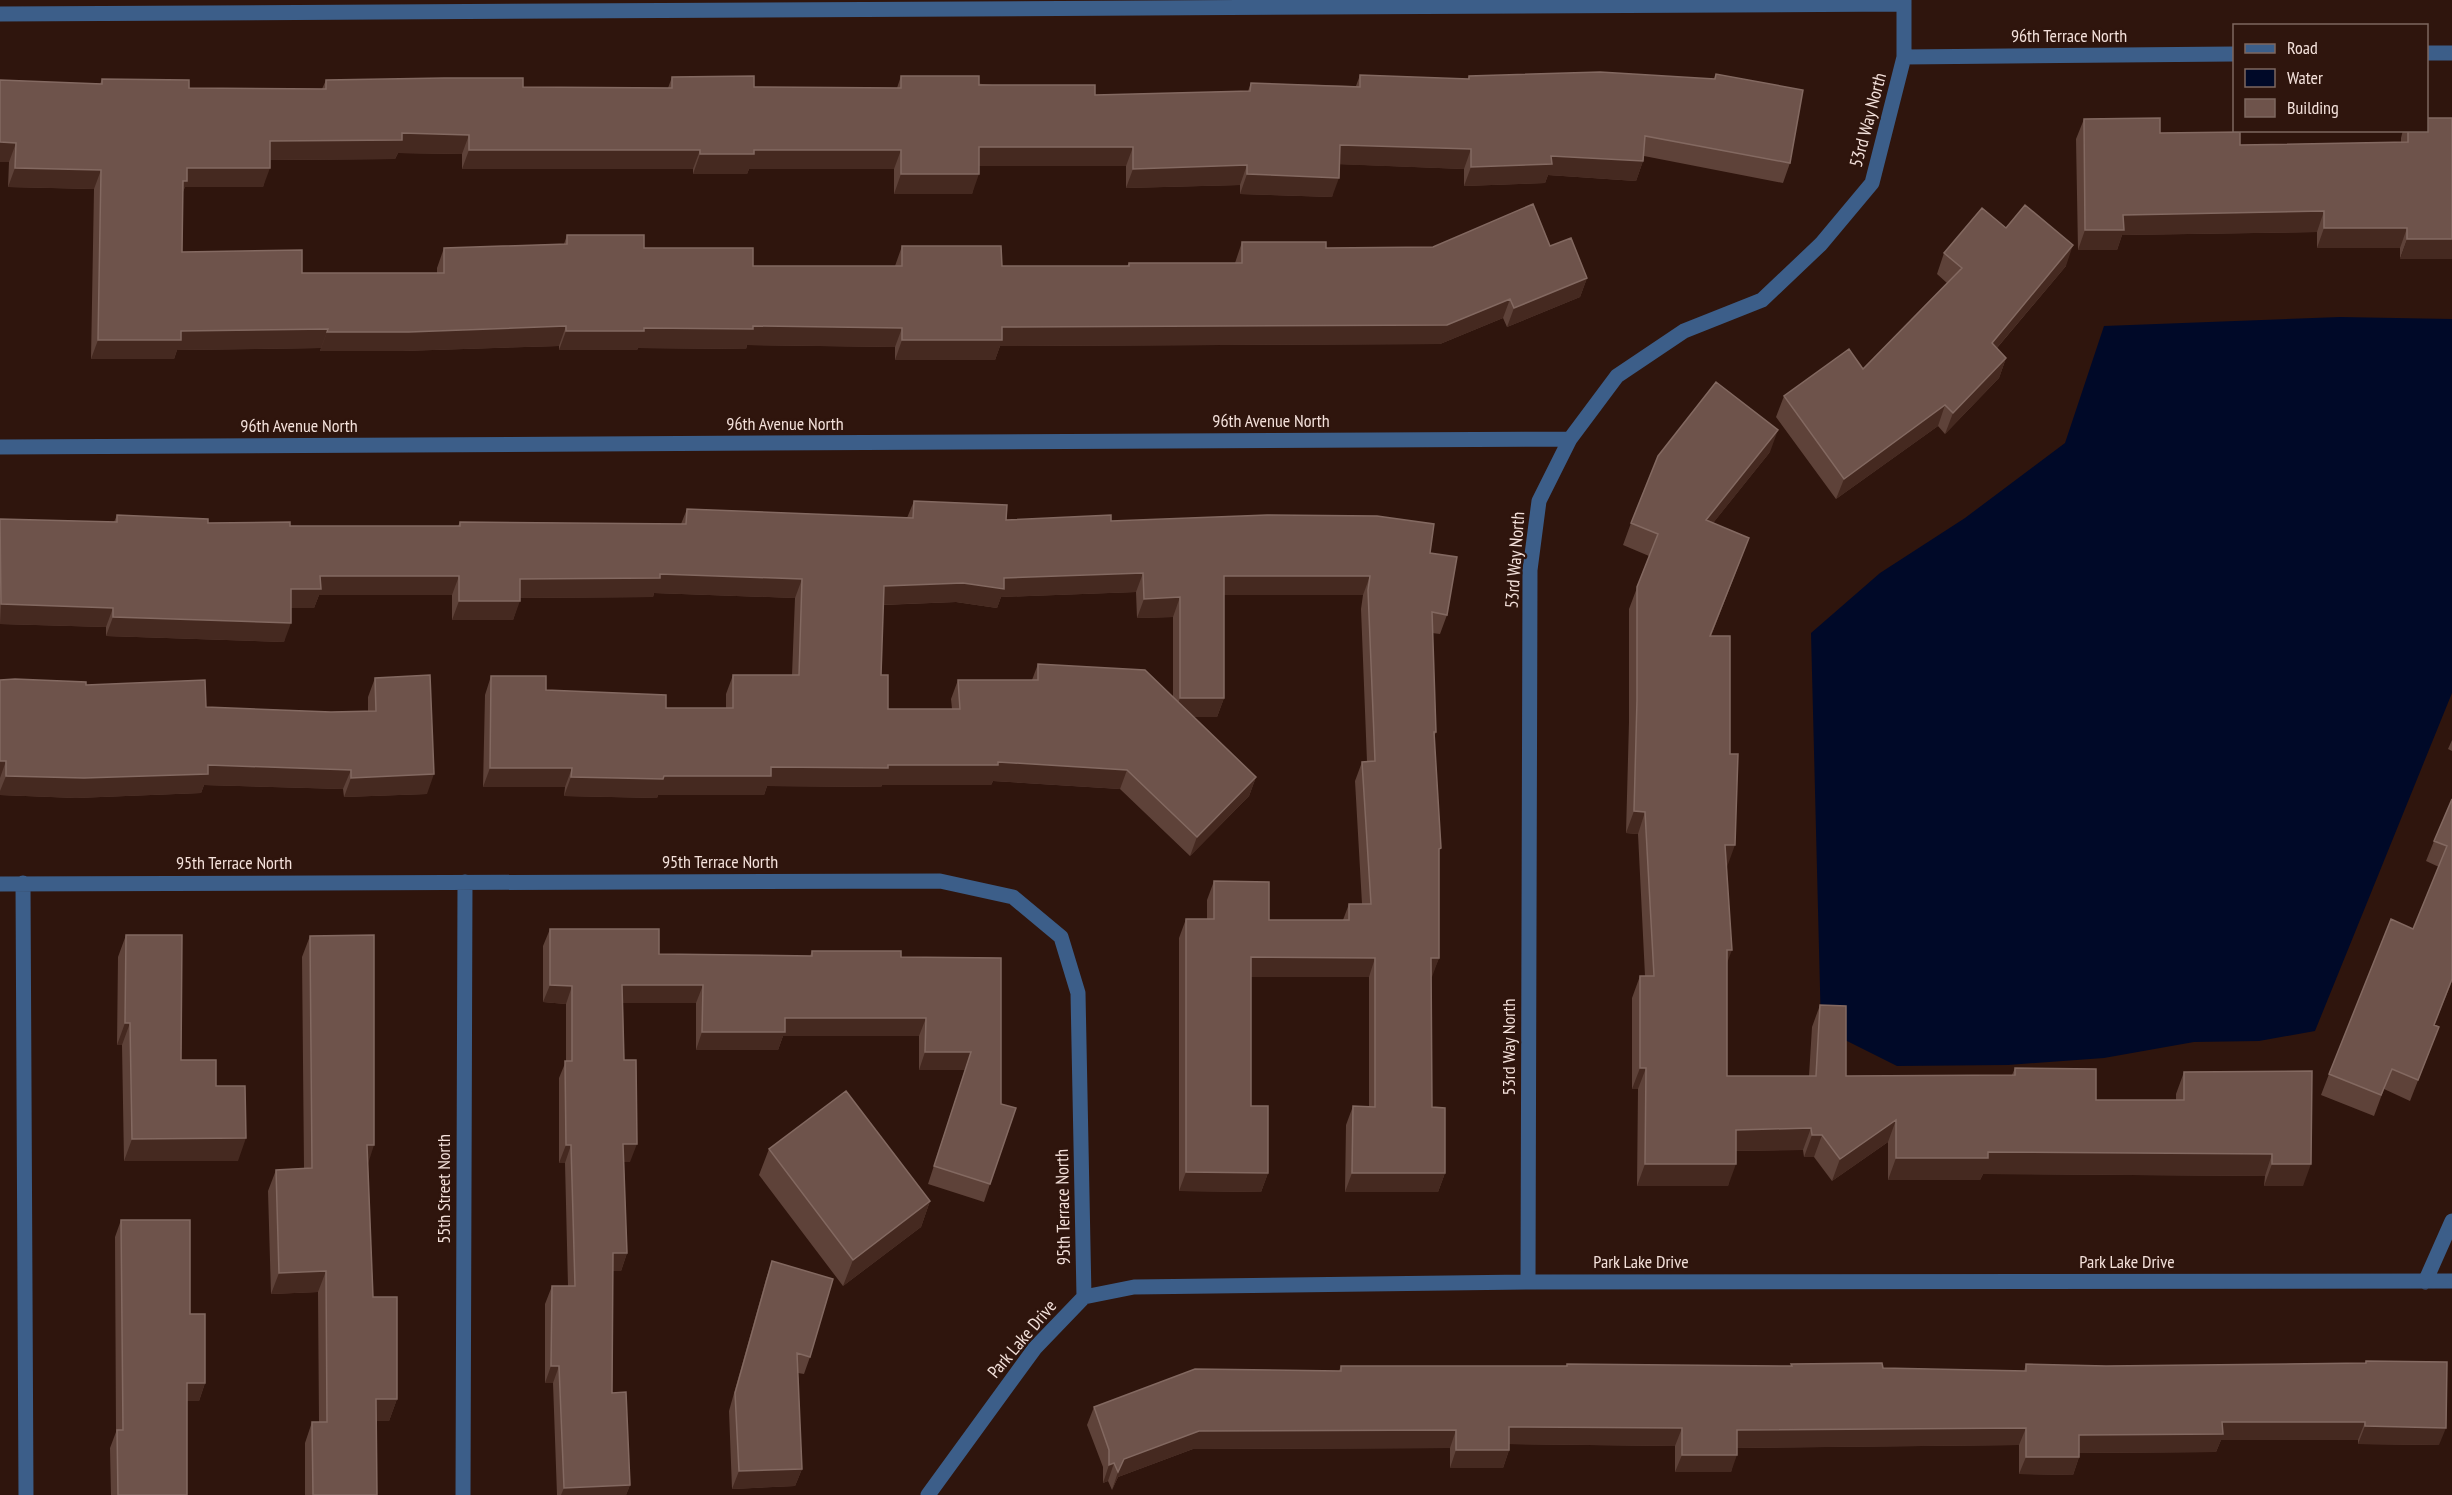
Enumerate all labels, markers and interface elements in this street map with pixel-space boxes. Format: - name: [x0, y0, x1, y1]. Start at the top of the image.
- street label: 96th Terrace North: [2011, 24, 2127, 47]
- legend: [2233, 24, 2428, 132]
- text: Road: [2287, 36, 2318, 59]
- text: Water: [2287, 66, 2323, 89]
- street label: 53rd Way North: [1844, 70, 1891, 170]
- text: Building: [2287, 96, 2339, 119]
- street label: 96th Avenue North: [1212, 409, 1330, 432]
- street label: 96th Avenue North: [726, 412, 844, 435]
- street label: 96th Avenue North: [240, 414, 358, 437]
- street label: 53rd Way North: [1500, 511, 1529, 609]
- street label: 95th Terrace North: [662, 850, 778, 873]
- street label: 95th Terrace North: [176, 851, 292, 874]
- street label: 53rd Way North: [1497, 999, 1520, 1095]
- street label: 55th Street North: [432, 1134, 455, 1244]
- street label: 95th Terrace North: [1050, 1149, 1075, 1265]
- street label: Park Lake Drive: [1593, 1250, 1689, 1273]
- street label: Park Lake Drive: [2079, 1250, 2175, 1273]
- street label: Park Lake Drive: [982, 1295, 1061, 1383]

